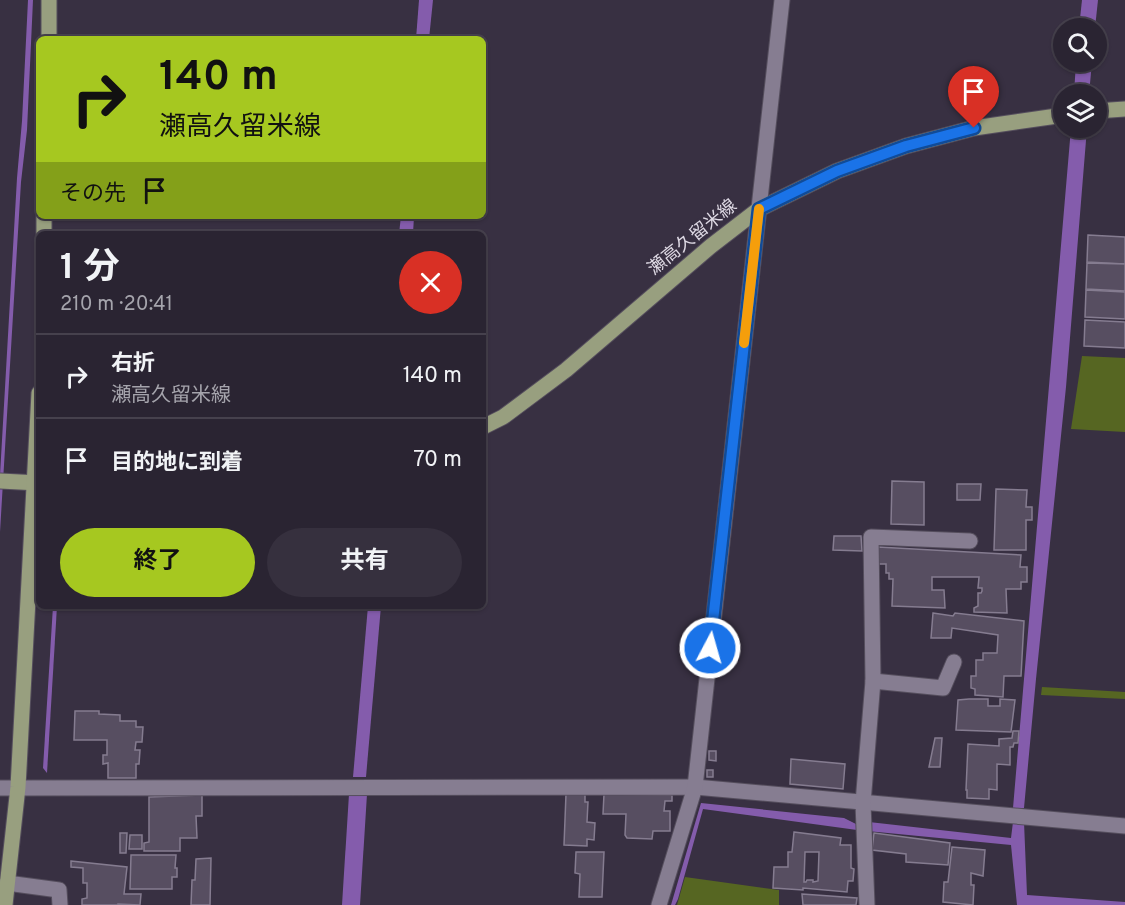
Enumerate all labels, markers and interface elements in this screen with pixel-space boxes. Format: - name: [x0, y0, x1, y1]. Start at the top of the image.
- map controls: [1053, 18, 1107, 138]
- button: search: [1053, 18, 1107, 72]
- text: 140 m: [159, 52, 278, 105]
- icon: right: [60, 60, 138, 138]
- pin: [948, 66, 999, 128]
- icon: arrive: [957, 75, 990, 108]
- button: layers: [1053, 84, 1107, 138]
- text: 瀬高久留米線: [159, 111, 321, 145]
- icon: arrive: [138, 174, 171, 207]
- text: その先: [60, 181, 126, 208]
- street label: 瀬高久留米線: [644, 195, 742, 281]
- text: 1 分: [60, 246, 119, 292]
- button: close: [399, 251, 462, 314]
- text: 210 m · 20:41: [60, 292, 173, 318]
- text: 右折: [111, 351, 155, 378]
- icon: right: [60, 360, 93, 393]
- text: 140 m: [403, 363, 462, 390]
- text: 瀬高久留米線: [111, 383, 231, 409]
- icon: arrive: [60, 444, 93, 477]
- text: 70 m: [413, 447, 462, 474]
- text: 目的地に到着: [111, 450, 243, 477]
- button: 終了: [60, 528, 255, 597]
- button: 共有: [267, 528, 462, 597]
- position arrow: [678, 616, 742, 680]

